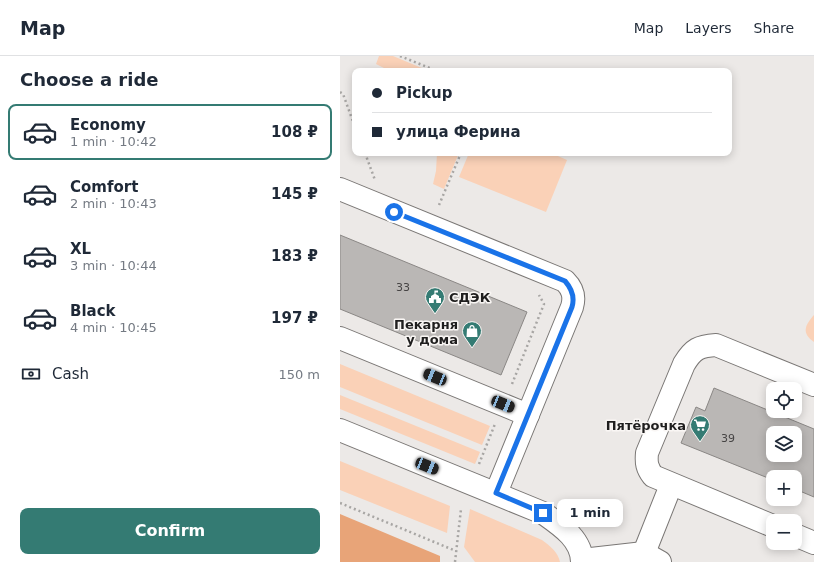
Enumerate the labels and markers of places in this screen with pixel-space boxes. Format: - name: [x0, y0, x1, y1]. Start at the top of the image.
- public building icon: СДЭК: [424, 286, 446, 314]
- place label: СДЭК: [449, 290, 491, 305]
- place label: Пекарня у дома: [394, 317, 458, 347]
- shop icon: Пекарня у дома: [461, 320, 483, 348]
- supermarket icon: Пятёрочка: [689, 414, 711, 442]
- place label: Пятёрочка: [606, 418, 686, 433]

